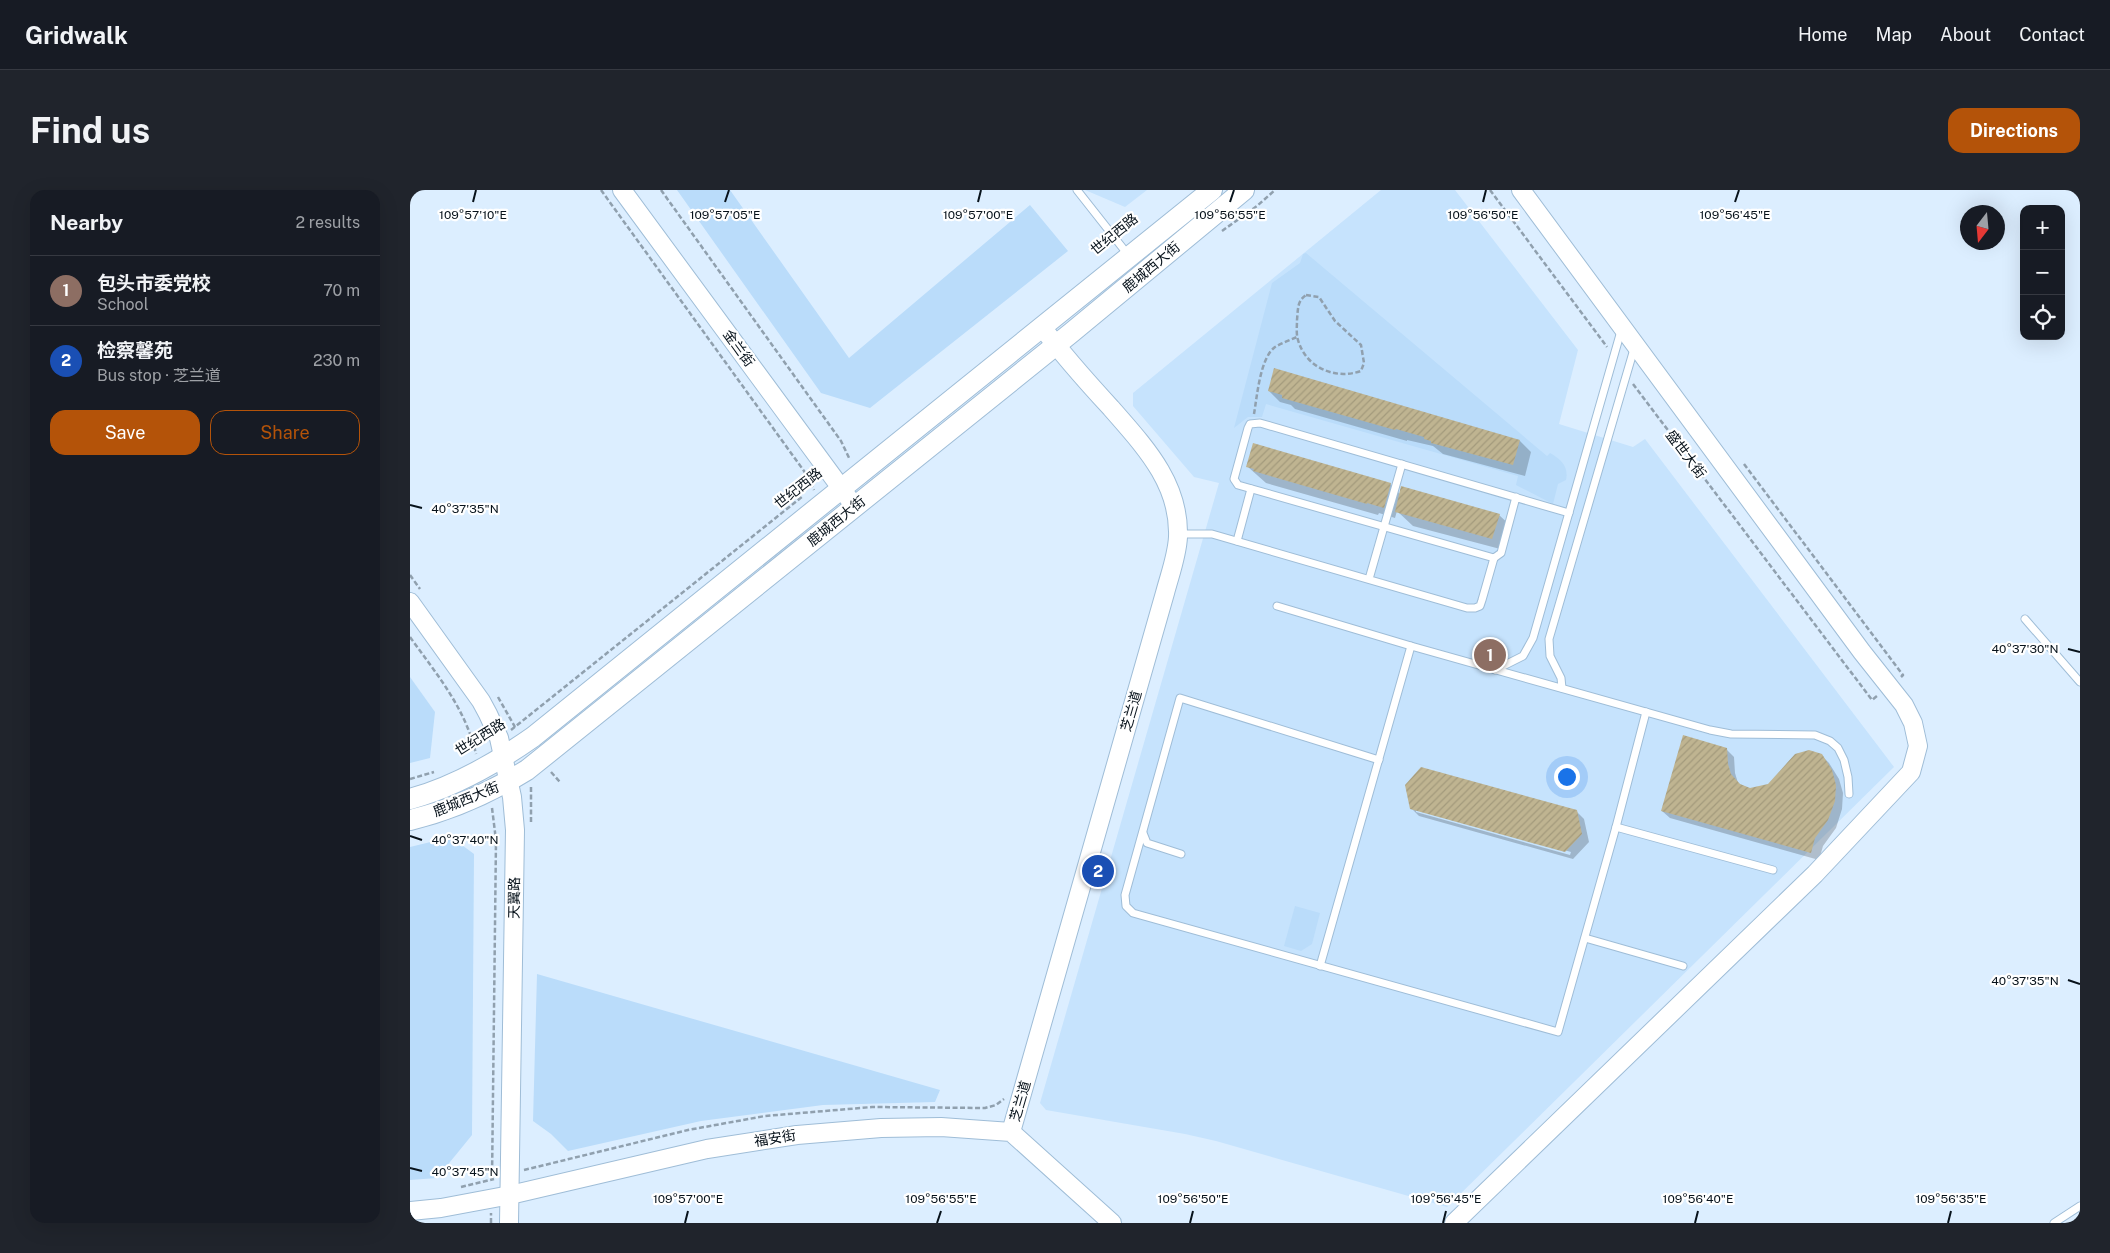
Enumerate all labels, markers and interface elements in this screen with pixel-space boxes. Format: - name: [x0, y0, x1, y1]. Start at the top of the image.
- text: Gridwalk: [25, 21, 128, 49]
- text: Home: [1798, 24, 1848, 45]
- text: Map: [1876, 24, 1912, 45]
- text: About: [1940, 24, 1991, 45]
- text: Contact: [2019, 24, 2085, 45]
- button: Directions: [1948, 108, 2080, 153]
- text: Find us: [30, 110, 150, 151]
- north arrow: [1960, 205, 2005, 250]
- map controls: [2020, 205, 2065, 340]
- button: +: [2020, 205, 2065, 250]
- text: 109°57'10"E: [439, 208, 507, 222]
- text: 109°57'05"E: [690, 208, 760, 222]
- text: 109°57'00"E: [943, 208, 1013, 222]
- text: 109°56'55"E: [1194, 208, 1266, 222]
- text: 109°56'50"E: [1448, 208, 1518, 222]
- text: 109°56'45"E: [1699, 208, 1771, 222]
- text: Nearby: [50, 210, 123, 235]
- street label: 世纪西路: [1087, 210, 1141, 258]
- text: 2 results: [295, 213, 360, 232]
- street label: 鹿城西大街: [1119, 238, 1183, 296]
- button: −: [2020, 250, 2065, 295]
- text: 包头市委党校: [97, 272, 211, 294]
- text: 1: [63, 281, 69, 300]
- text: 70 m: [323, 281, 360, 300]
- text: School: [97, 295, 148, 314]
- button: locate: [2020, 295, 2065, 340]
- street label: 金兰街: [720, 326, 758, 370]
- text: 检察馨苑: [97, 339, 173, 361]
- text: 2: [61, 351, 71, 370]
- text: 230 m: [313, 351, 360, 370]
- text: Bus stop · 芝兰道: [97, 366, 221, 385]
- button: Save: [50, 410, 200, 455]
- button: Share: [210, 410, 360, 455]
- street label: 盛世大街: [1663, 427, 1709, 481]
- street label: 世纪西路: [771, 464, 825, 512]
- street label: 鹿城西大街: [804, 493, 868, 549]
- text: 40°37'35"N: [431, 502, 499, 516]
- pin: 1: [1474, 636, 1506, 674]
- text: 40°37'30"N: [1992, 642, 2058, 656]
- street label: 芝兰道: [1118, 689, 1144, 733]
- street label: 世纪西路: [452, 715, 508, 759]
- your location: [1554, 764, 1580, 790]
- street label: 鹿城西大街: [431, 778, 501, 820]
- text: 40°37'40"N: [431, 833, 499, 847]
- pin: 2: [1082, 852, 1114, 890]
- street label: 天翼路: [506, 877, 522, 919]
- text: 40°37'35"N: [1991, 974, 2059, 988]
- street label: 芝兰道: [1007, 1079, 1033, 1123]
- street label: 福安街: [753, 1127, 797, 1149]
- text: 40°37'45"N: [431, 1165, 499, 1179]
- text: 109°57'00"E: [653, 1192, 723, 1206]
- text: 109°56'55"E: [905, 1192, 977, 1206]
- text: 109°56'50"E: [1158, 1192, 1228, 1206]
- text: 109°56'45"E: [1410, 1192, 1482, 1206]
- text: 109°56'40"E: [1663, 1192, 1733, 1206]
- text: 109°56'35"E: [1915, 1192, 1987, 1206]

